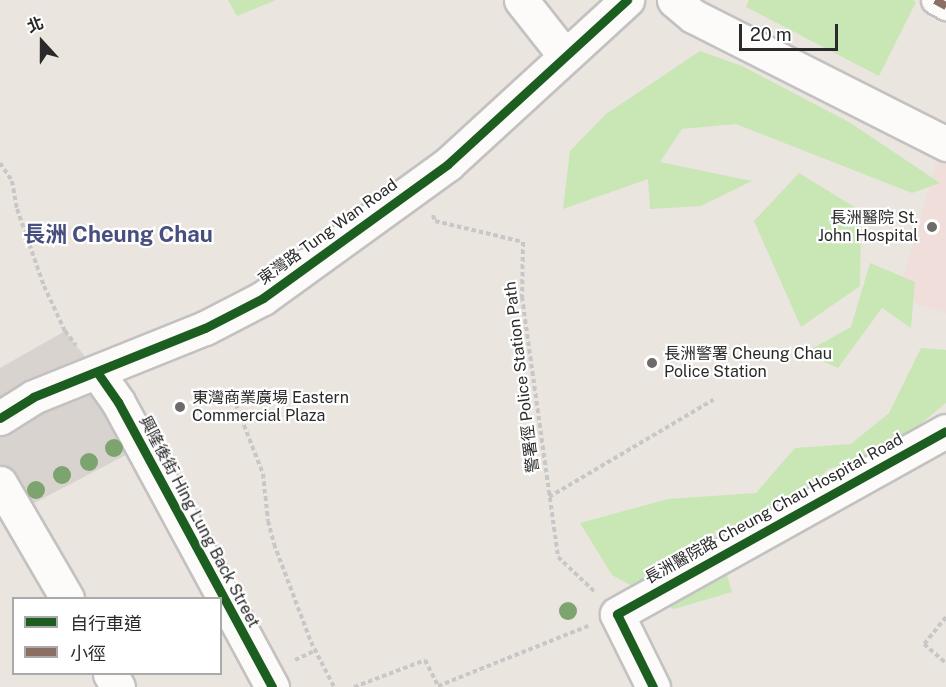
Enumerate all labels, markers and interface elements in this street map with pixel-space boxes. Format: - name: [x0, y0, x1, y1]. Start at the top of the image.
- north arrow: [12, 12, 72, 72]
- scale bar: [742, 12, 841, 50]
- text: 北: [24, 13, 46, 36]
- text: 20 m: [750, 24, 792, 45]
- street label: 東灣路 Tung Wan Road: [255, 175, 401, 289]
- place label: 長洲醫院 St. John Hospital: [818, 208, 918, 246]
- marker: 長洲醫院 St. John Hospital: [923, 218, 941, 236]
- district label: 長洲 Cheung Chau: [23, 222, 213, 248]
- street label: 警署徑 Police Station Path: [501, 280, 543, 474]
- place label: 長洲警署 Cheung Chau Police Station: [664, 344, 832, 382]
- marker: 長洲警署 Cheung Chau Police Station: [645, 356, 659, 370]
- place label: 東灣商業廣場 Eastern Commercial Plaza: [192, 388, 349, 426]
- marker: 東灣商業廣場 Eastern Commercial Plaza: [173, 400, 187, 414]
- street label: 興隆後街 Hing Lung Back Street: [135, 413, 263, 631]
- street label: 長洲醫院路 Cheung Chau Hospital Road: [642, 430, 906, 588]
- legend: [12, 597, 222, 675]
- text: 自行車道: [70, 613, 142, 634]
- text: 小徑: [70, 643, 106, 664]

